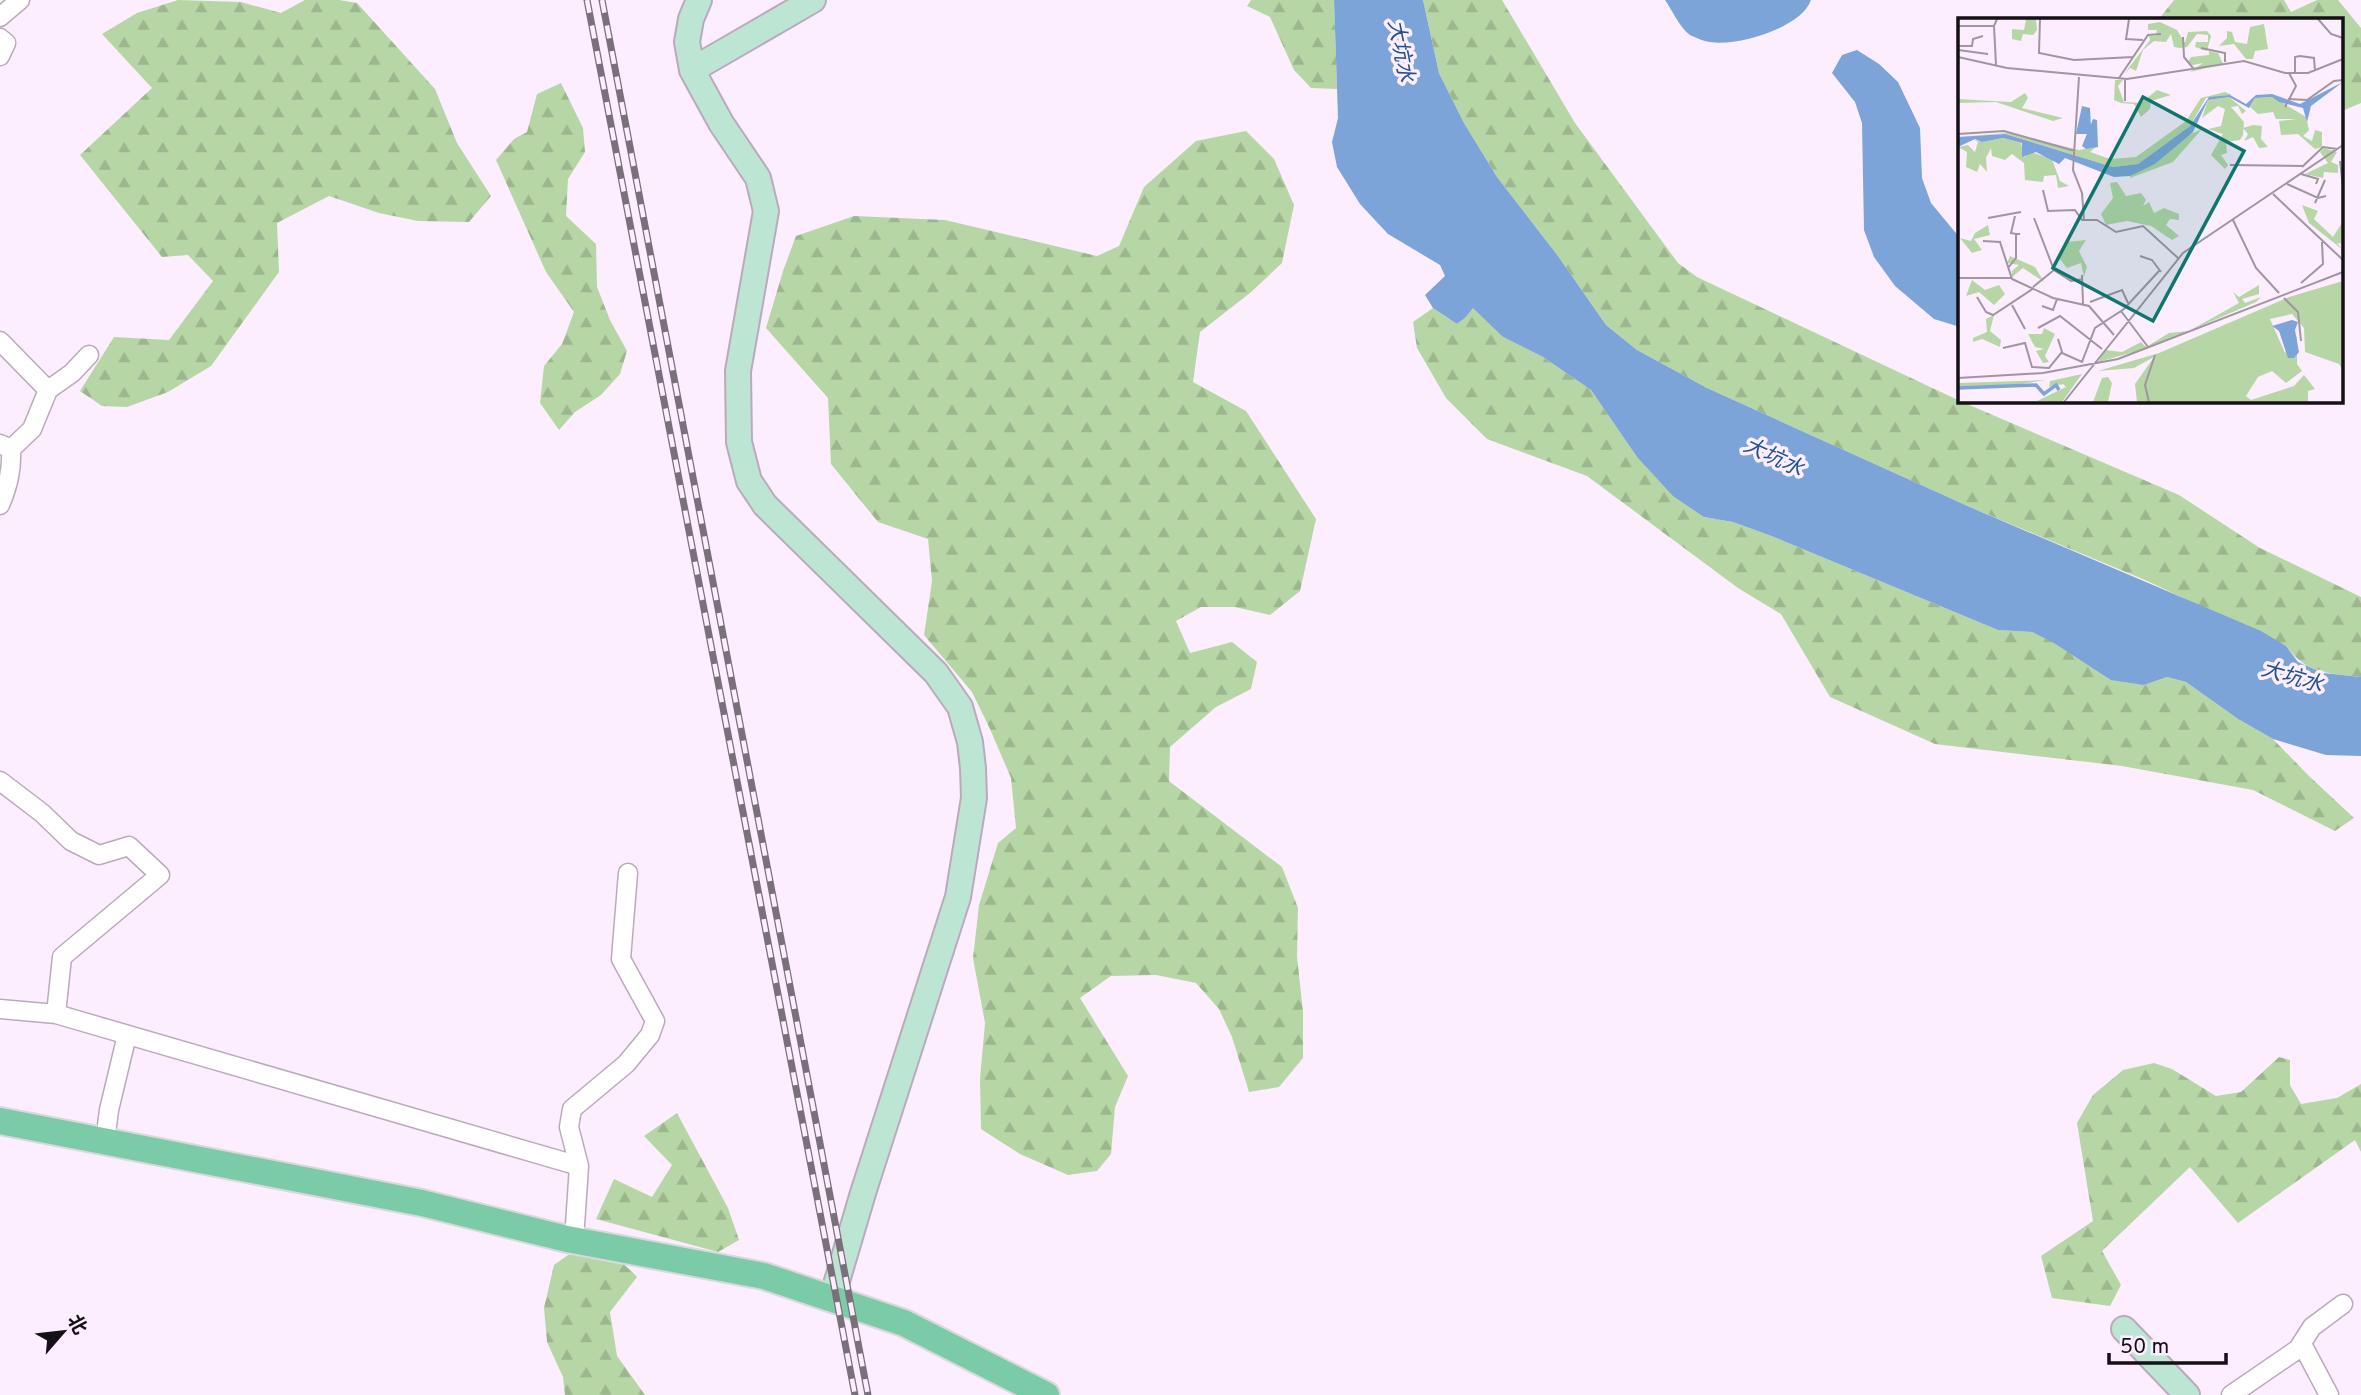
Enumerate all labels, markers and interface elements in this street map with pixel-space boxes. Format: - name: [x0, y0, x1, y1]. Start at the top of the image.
- water label: 大坑水: [1381, 18, 1419, 85]
- inset map: [1958, 18, 2344, 402]
- water label: 大坑水: [1739, 432, 1808, 484]
- water label: 大坑水: [2258, 656, 2327, 700]
- north arrow: [28, 1297, 98, 1367]
- text: 北: [61, 1311, 91, 1339]
- scale bar: [2109, 1322, 2226, 1366]
- text: 50 m: [2120, 1334, 2169, 1361]

